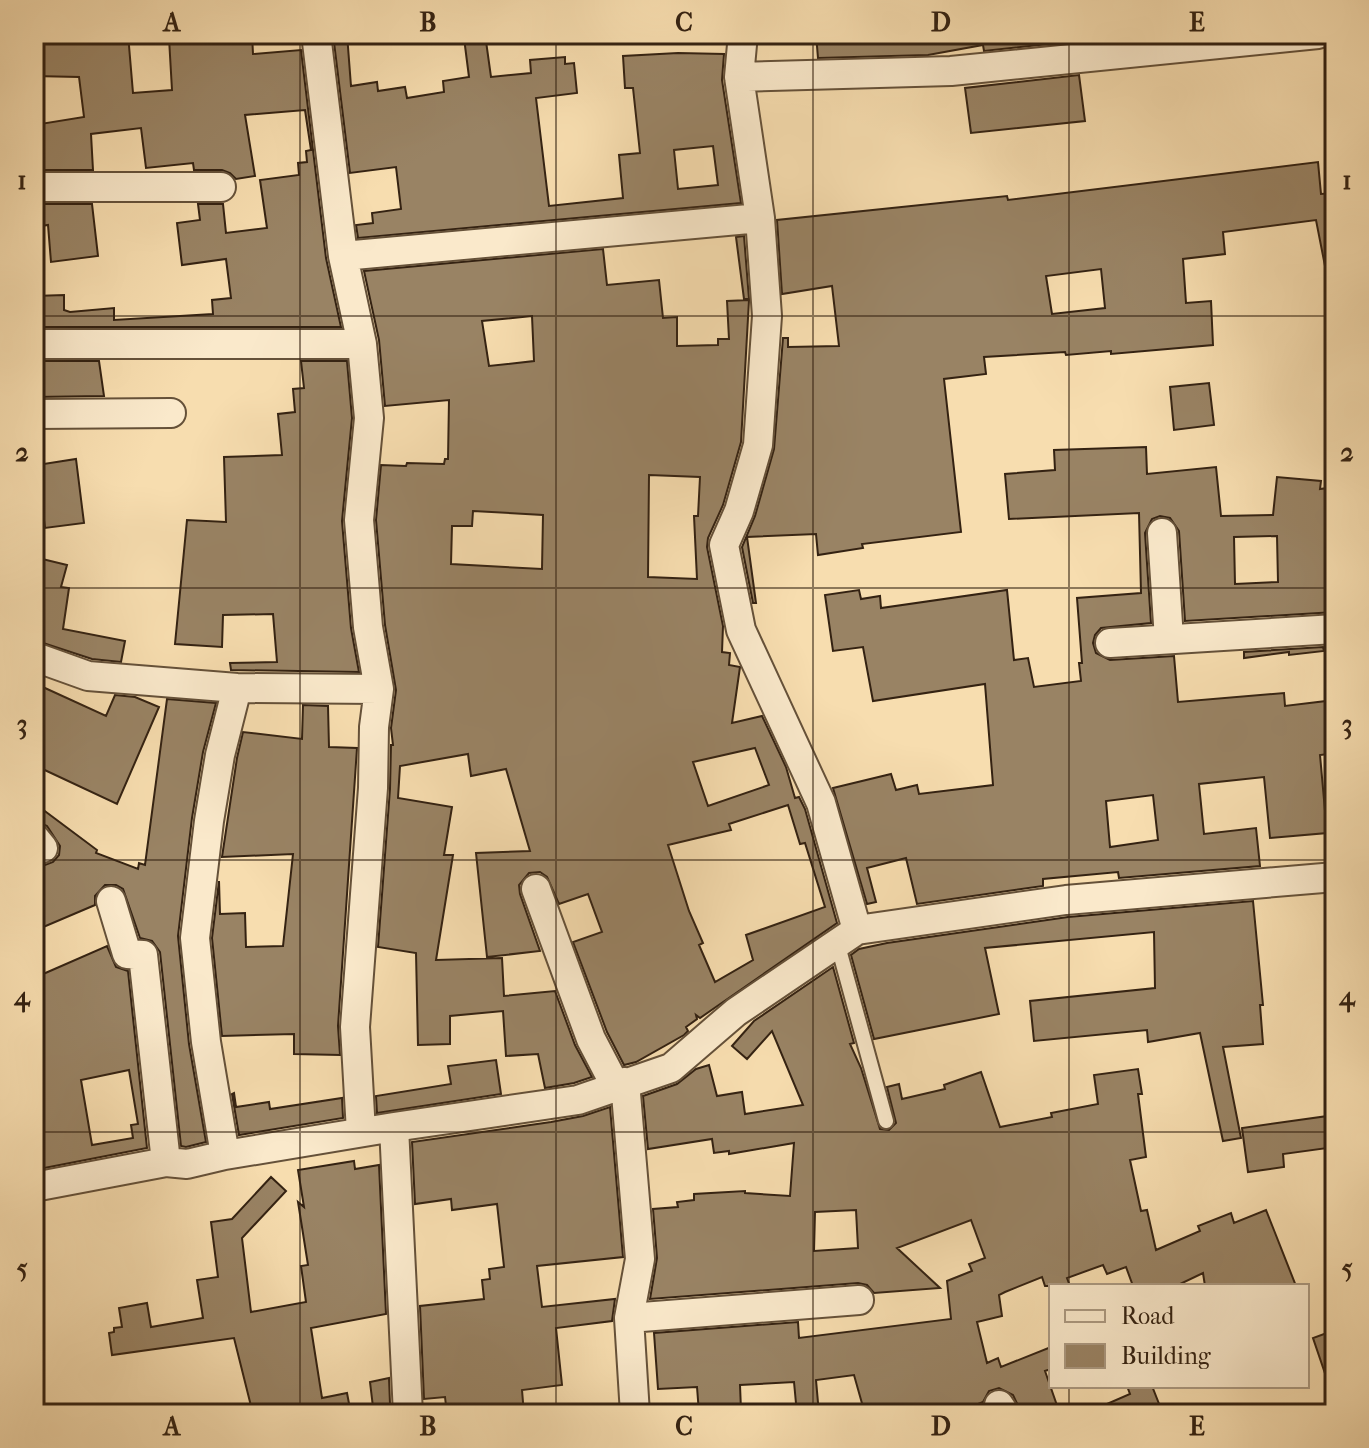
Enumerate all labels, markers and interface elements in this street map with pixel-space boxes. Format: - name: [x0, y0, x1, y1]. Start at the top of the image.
- text: A: [162, 7, 182, 38]
- text: B: [420, 7, 437, 38]
- text: C: [675, 7, 693, 38]
- text: D: [931, 7, 951, 38]
- text: E: [1189, 7, 1205, 38]
- text: 1: [17, 165, 27, 196]
- text: 1: [1342, 165, 1352, 196]
- text: 2: [15, 437, 29, 468]
- text: 2: [1340, 437, 1354, 468]
- text: 3: [17, 709, 27, 740]
- text: 3: [1342, 709, 1352, 740]
- text: 4: [13, 981, 31, 1013]
- text: 4: [1338, 981, 1356, 1013]
- text: 5: [16, 1253, 28, 1284]
- text: 5: [1341, 1253, 1353, 1284]
- legend: [1049, 1284, 1309, 1388]
- text: Road: [1121, 1302, 1175, 1330]
- text: Building: [1121, 1342, 1212, 1370]
- text: A: [162, 1411, 182, 1442]
- text: B: [420, 1411, 437, 1442]
- text: C: [675, 1411, 693, 1442]
- text: D: [931, 1411, 951, 1442]
- text: E: [1189, 1411, 1205, 1442]

